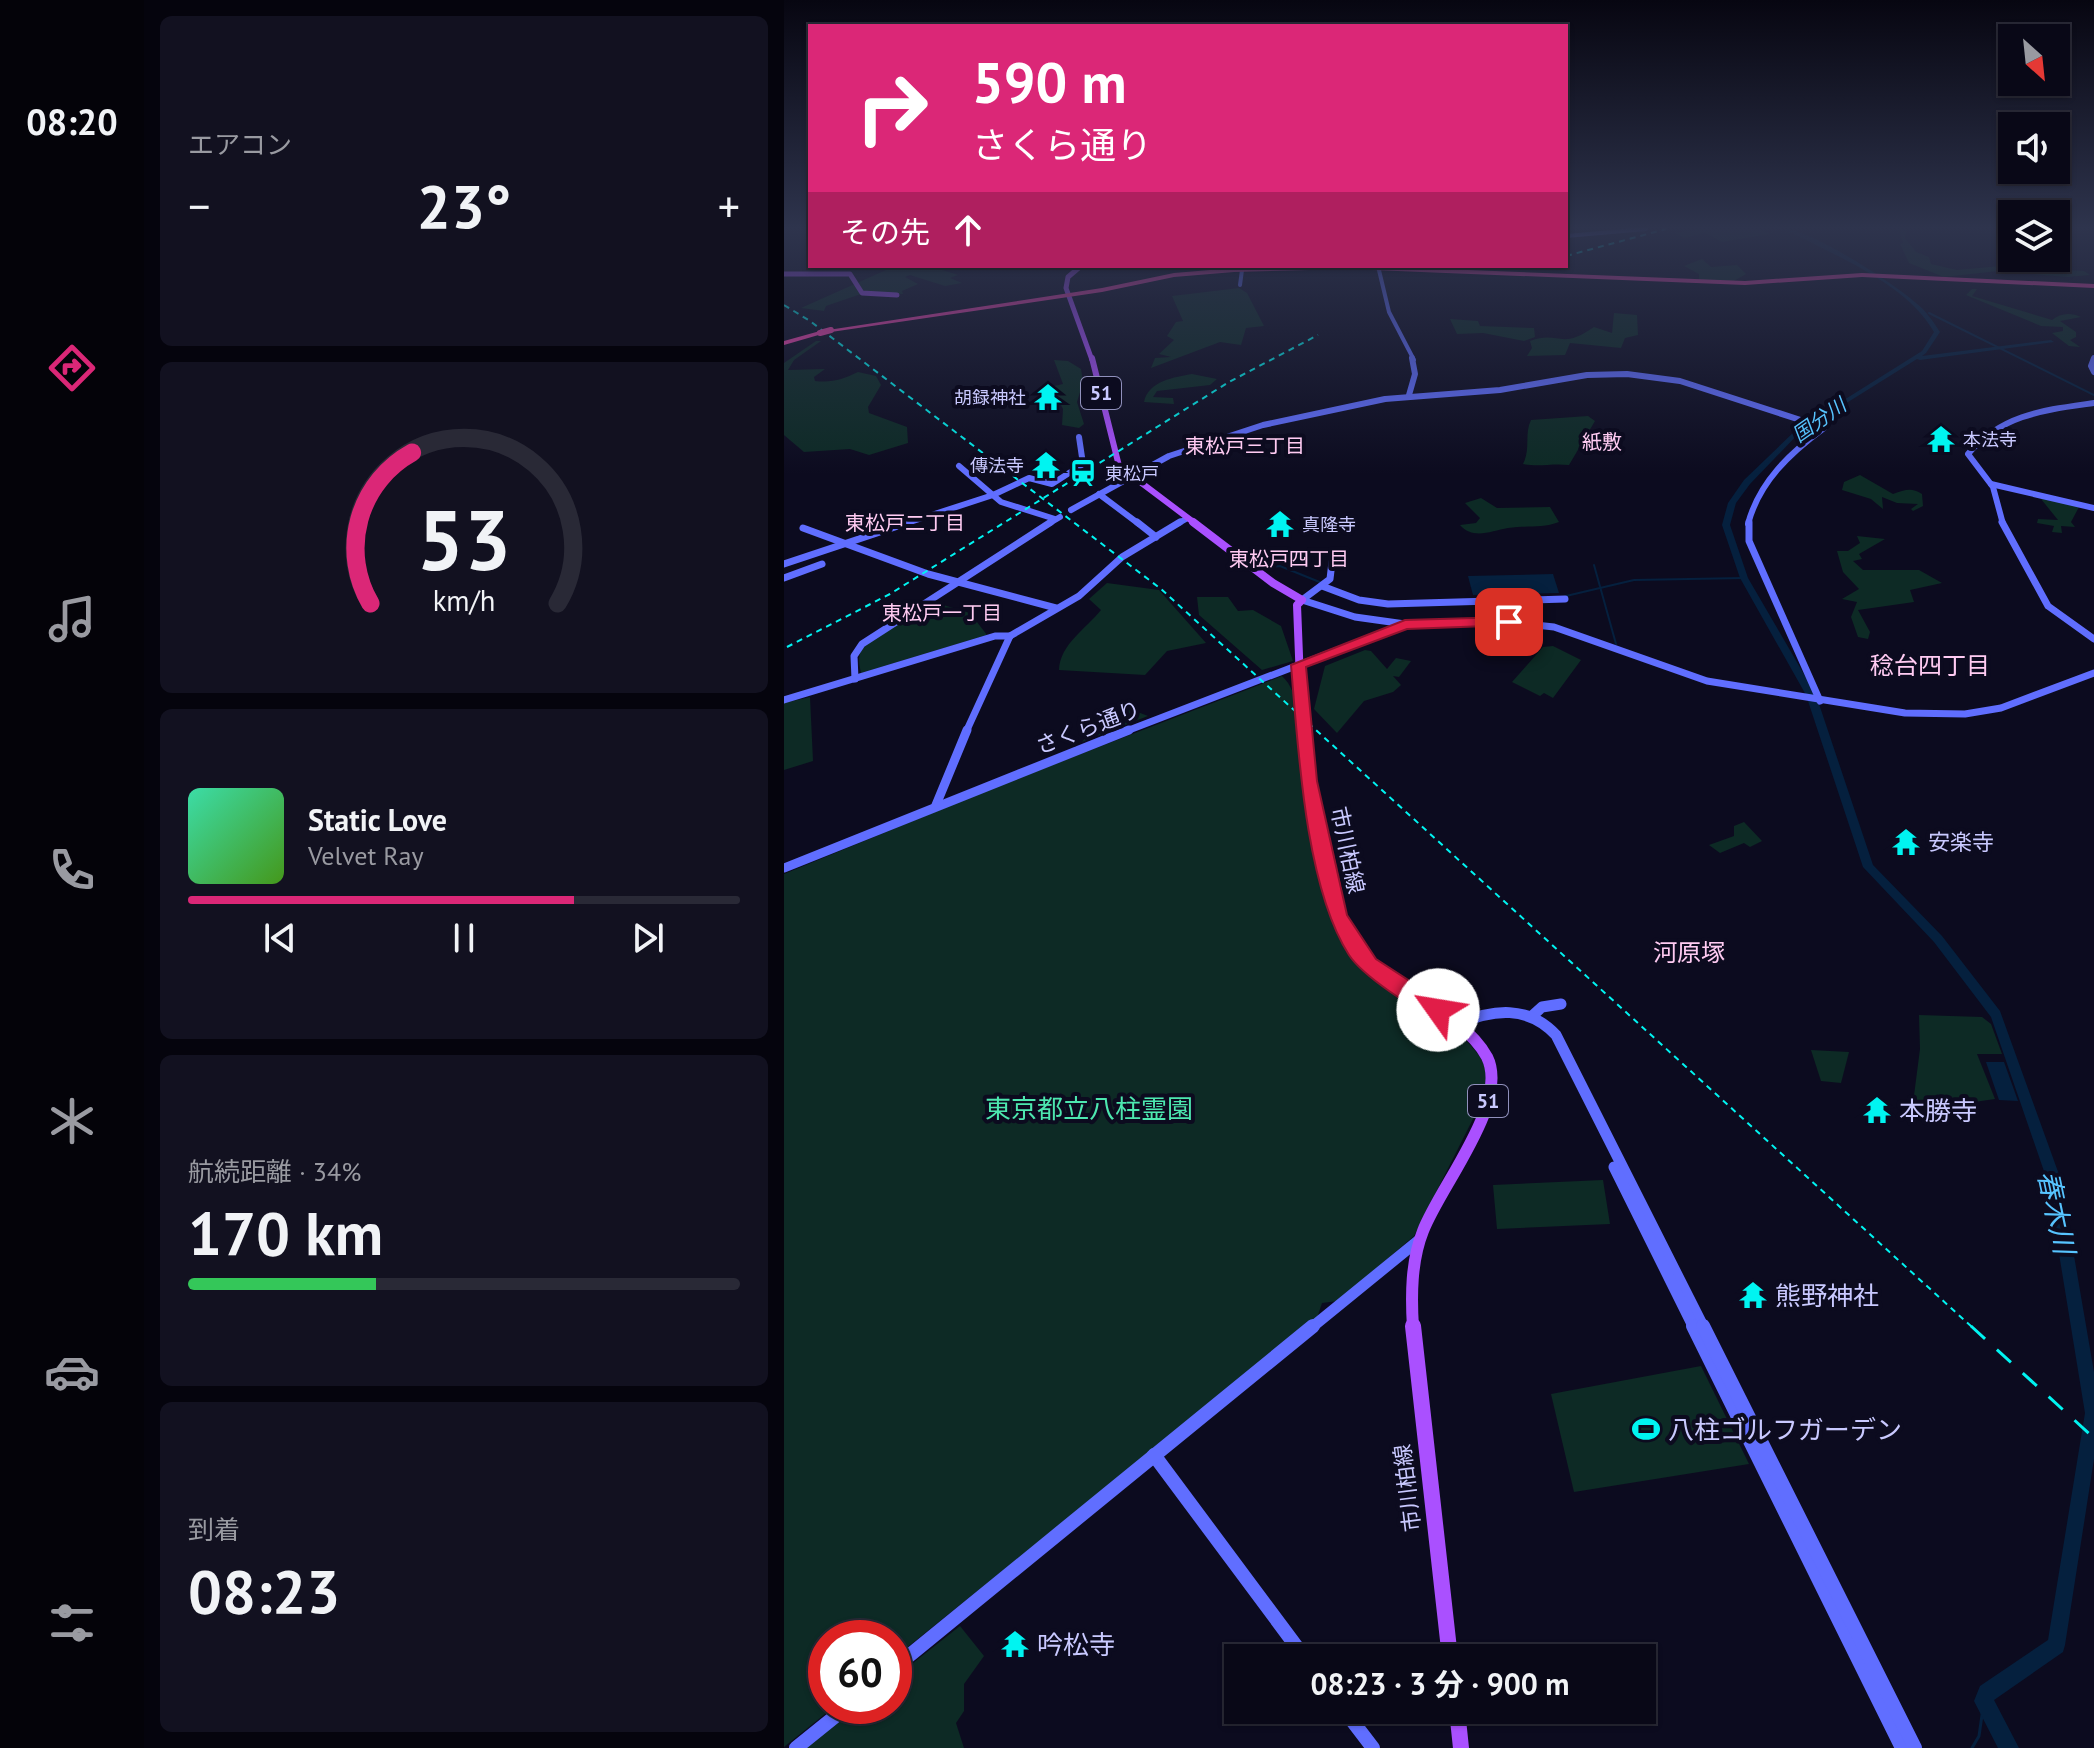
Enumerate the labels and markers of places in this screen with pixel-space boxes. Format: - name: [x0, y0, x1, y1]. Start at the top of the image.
- temple icon: 胡録神社: [1033, 382, 1063, 412]
- place label: 胡録神社: [954, 386, 1026, 409]
- temple icon: 本法寺: [1926, 424, 1956, 454]
- place label: 本法寺: [1963, 428, 2017, 451]
- temple icon: 傳法寺: [1031, 450, 1061, 480]
- place label: 傳法寺: [970, 454, 1024, 477]
- station icon: 東松戸: [1068, 458, 1098, 488]
- place label: 東松戸: [1105, 462, 1159, 485]
- temple icon: 真隆寺: [1265, 509, 1295, 539]
- place label: 真隆寺: [1302, 513, 1356, 536]
- pin: [1475, 588, 1543, 656]
- temple icon: 安楽寺: [1891, 827, 1921, 857]
- place label: 安楽寺: [1928, 828, 1994, 856]
- place label: 本勝寺: [1899, 1094, 1977, 1127]
- temple icon: 本勝寺: [1862, 1095, 1892, 1125]
- place label: 熊野神社: [1775, 1279, 1879, 1312]
- temple icon: 熊野神社: [1738, 1280, 1768, 1310]
- place label: 八柱ゴルフガーデン: [1668, 1413, 1902, 1446]
- sports icon: 八柱ゴルフガーデン: [1631, 1414, 1661, 1444]
- place label: 吟松寺: [1037, 1628, 1115, 1661]
- temple icon: 吟松寺: [1000, 1629, 1030, 1659]

